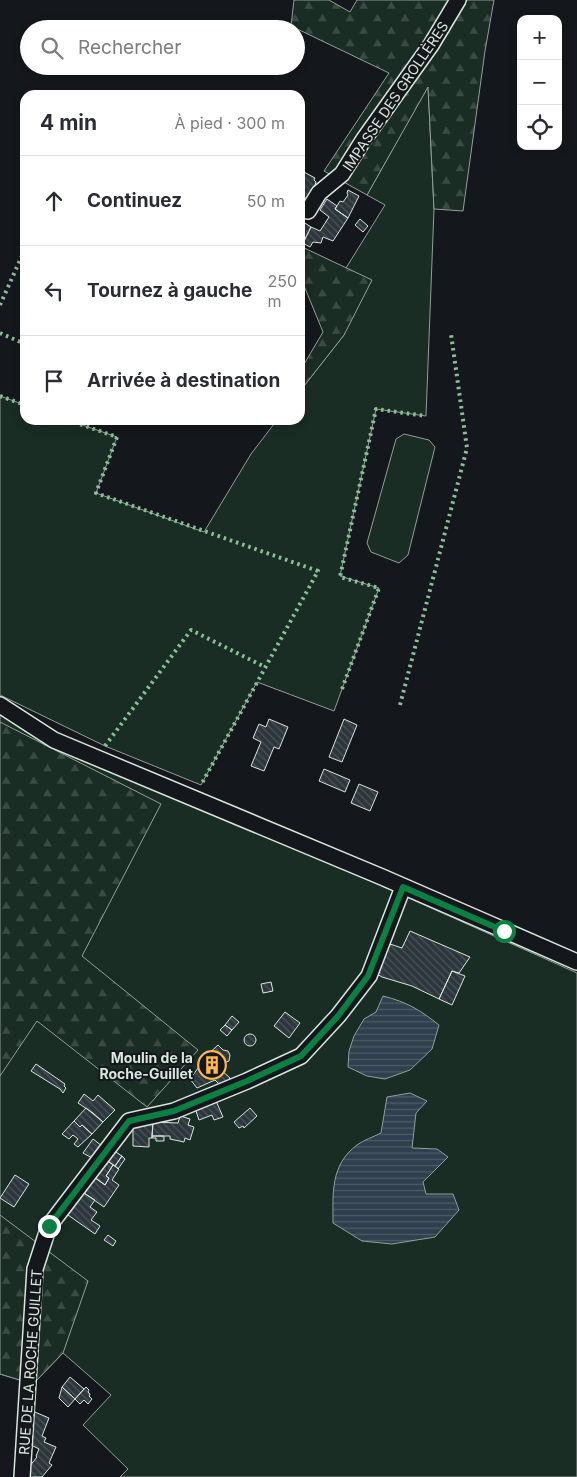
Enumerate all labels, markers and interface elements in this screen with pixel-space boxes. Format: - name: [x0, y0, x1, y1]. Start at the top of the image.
- map controls: [517, 15, 562, 150]
- button: +: [517, 15, 562, 60]
- street label: IMPASSE DES GROLLÈRES: [339, 18, 451, 174]
- search box: [20, 20, 305, 75]
- icon: search: [38, 34, 66, 62]
- text: Rechercher: [78, 36, 181, 59]
- button: −: [517, 60, 562, 105]
- button: locate: [517, 105, 562, 150]
- text: 4 min: [40, 110, 97, 135]
- text: À pied · 300 m: [174, 113, 285, 133]
- icon: ahead: [40, 187, 68, 215]
- text: Continuez: [87, 189, 182, 212]
- text: 50 m: [247, 191, 285, 211]
- text: 250 m: [267, 271, 297, 311]
- icon: left: [40, 277, 68, 305]
- text: Tournez à gauche: [87, 279, 252, 302]
- icon: arrive: [40, 367, 68, 395]
- text: Arrivée à destination: [87, 369, 280, 392]
- route start: [493, 920, 516, 943]
- place label: Moulin de la Roche-Guillet: [99, 1049, 193, 1082]
- building icon: Moulin de la Roche-Guillet: [197, 1050, 227, 1080]
- route end: [38, 1215, 61, 1238]
- street label: RUE DE LA ROCHE GUILLET: [15, 1268, 45, 1456]

